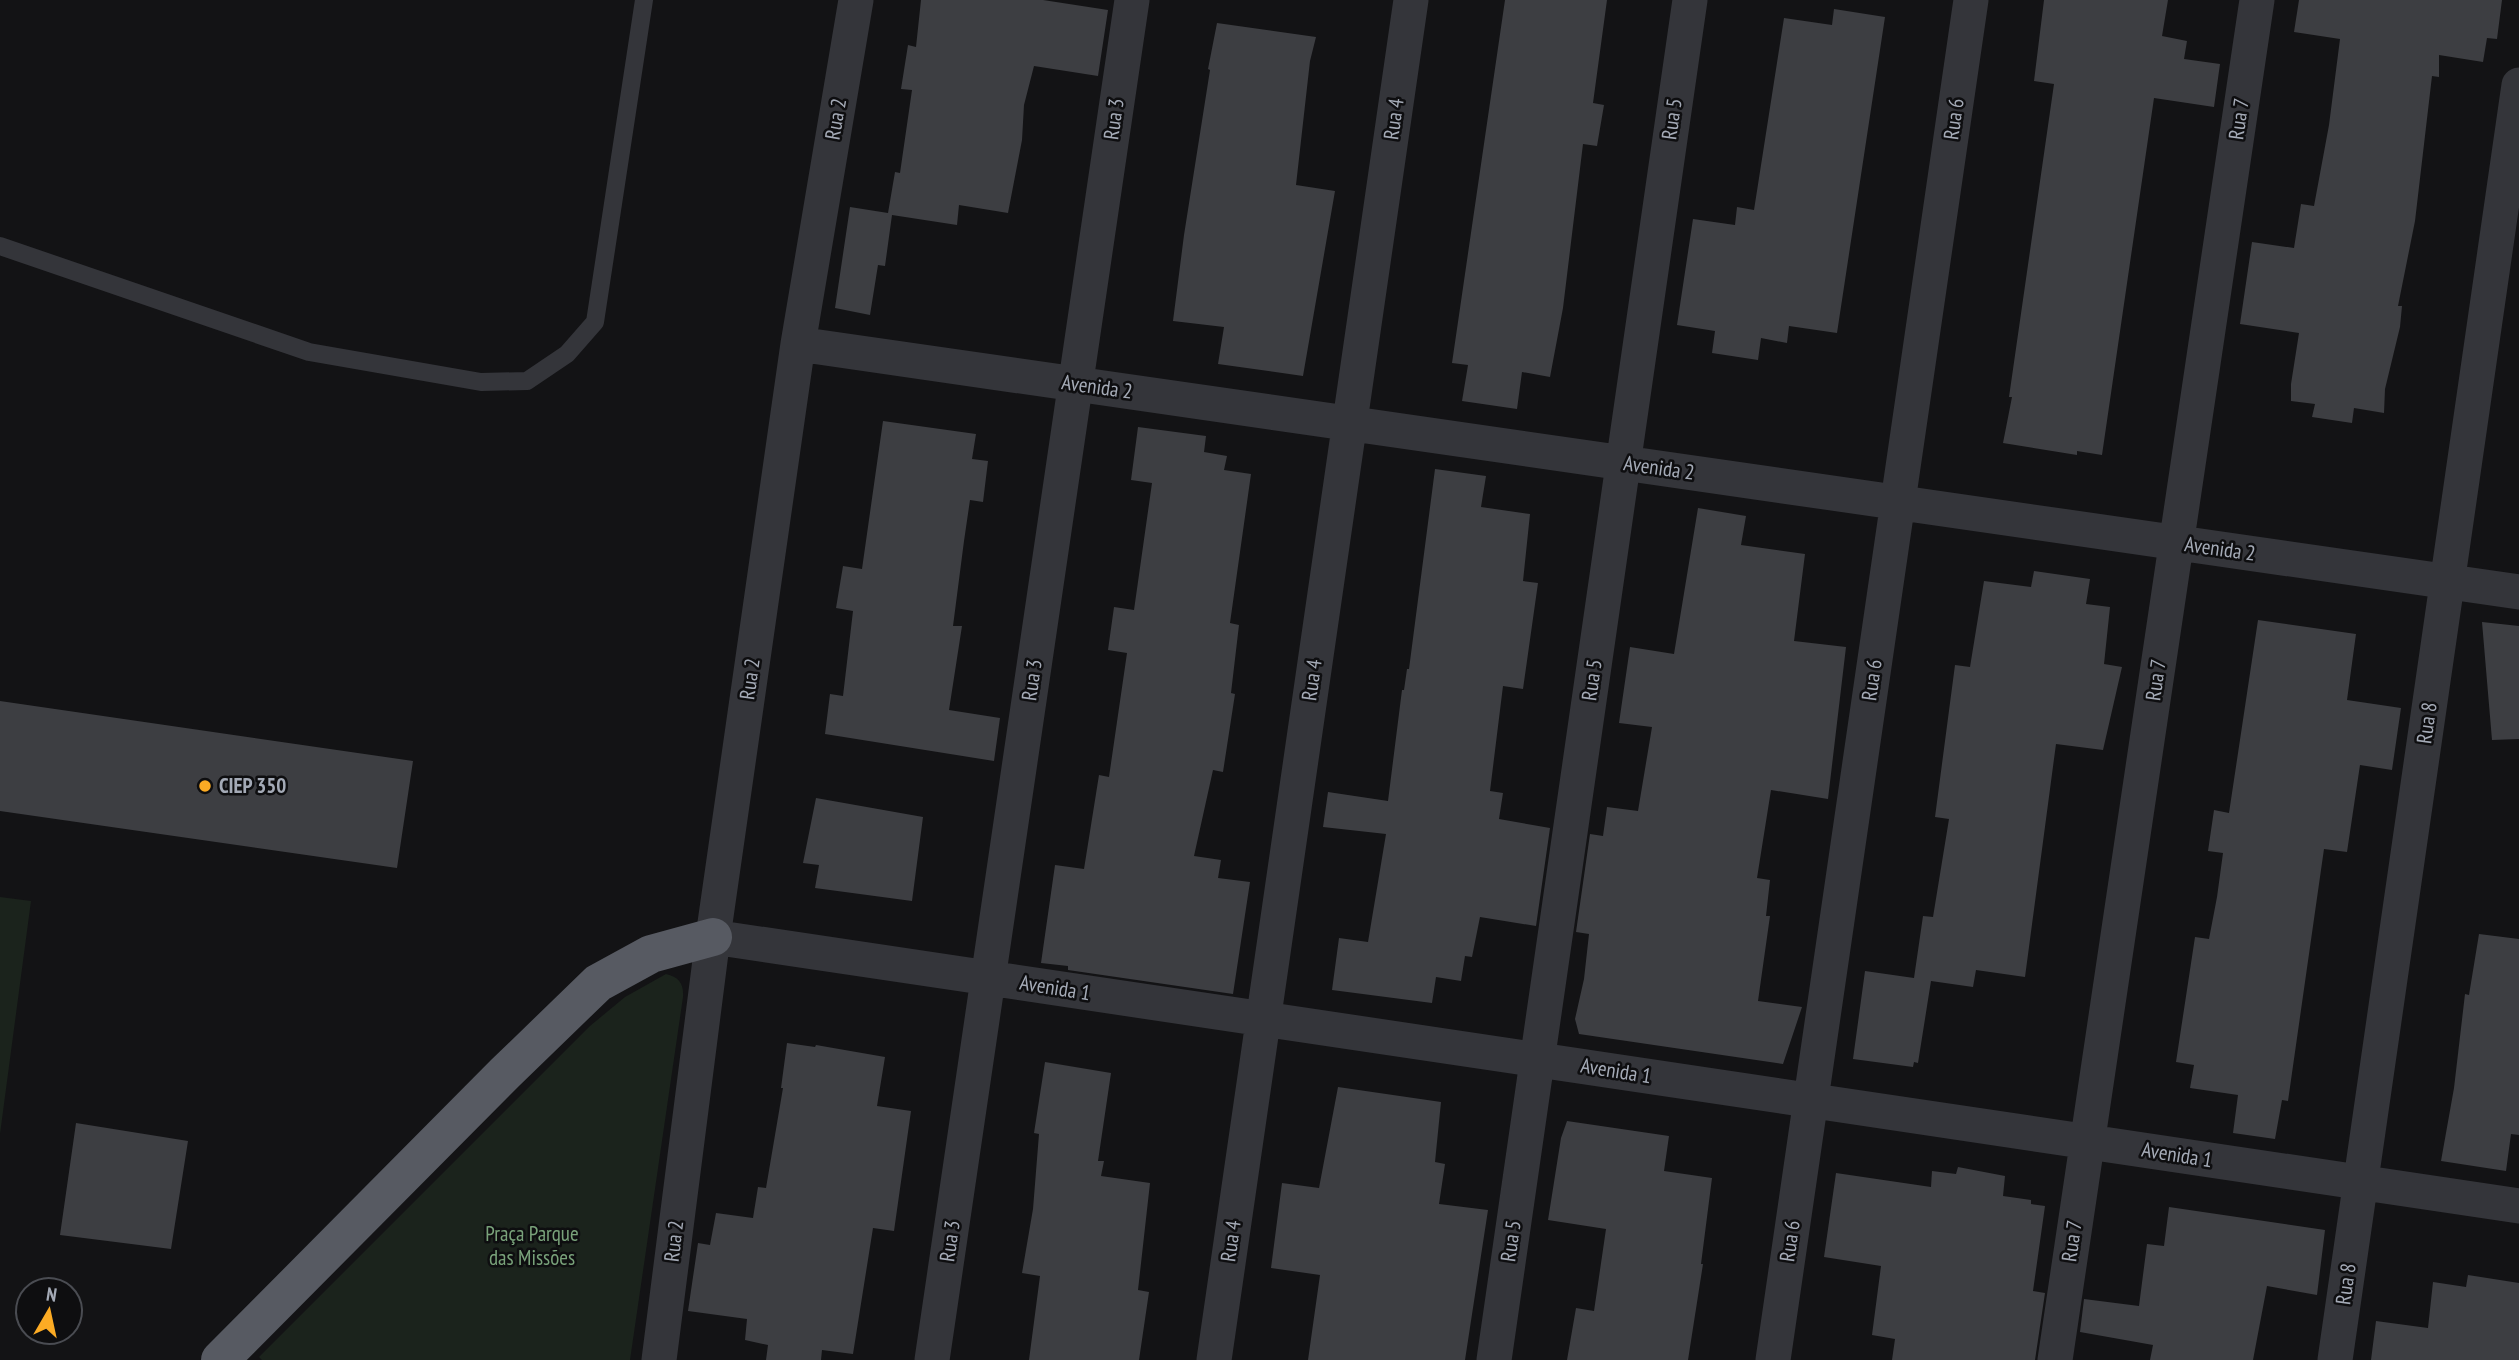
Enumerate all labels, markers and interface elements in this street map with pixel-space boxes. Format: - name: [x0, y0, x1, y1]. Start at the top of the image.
- street label: Rua 2: [819, 96, 852, 142]
- street label: Rua 4: [1377, 96, 1410, 141]
- street label: Rua 3: [1097, 97, 1130, 141]
- street label: Rua 5: [1655, 97, 1688, 141]
- street label: Rua 6: [1937, 97, 1970, 141]
- street label: Rua 7: [2222, 97, 2255, 141]
- street label: Avenida 2: [1060, 368, 1134, 405]
- street label: Avenida 2: [1622, 449, 1696, 486]
- street label: Avenida 2: [2183, 530, 2257, 567]
- street label: Rua 2: [733, 657, 766, 701]
- street label: Rua 4: [1295, 657, 1328, 702]
- street label: Rua 3: [1015, 658, 1048, 702]
- street label: Rua 5: [1575, 658, 1608, 702]
- street label: Rua 6: [1855, 658, 1888, 702]
- street label: Rua 7: [2139, 658, 2172, 702]
- street label: Rua 8: [2410, 701, 2443, 745]
- place label: CIEP 350: [219, 772, 286, 799]
- marker: CIEP 350: [197, 778, 213, 794]
- street label: Avenida 1: [1018, 969, 1092, 1006]
- street label: Avenida 1: [1579, 1052, 1653, 1089]
- street label: Avenida 1: [2140, 1136, 2214, 1173]
- street label: Rua 4: [1214, 1218, 1247, 1263]
- street label: Rua 2: [658, 1219, 689, 1263]
- street label: Rua 3: [933, 1219, 966, 1263]
- street label: Rua 5: [1494, 1219, 1527, 1263]
- street label: Rua 6: [1773, 1219, 1806, 1263]
- street label: Rua 7: [2055, 1219, 2088, 1263]
- park label: Praça Parque das Missões: [485, 1220, 579, 1271]
- street label: Rua 8: [2329, 1262, 2362, 1306]
- north arrow: [14, 1276, 84, 1346]
- text: N: [45, 1282, 59, 1307]

